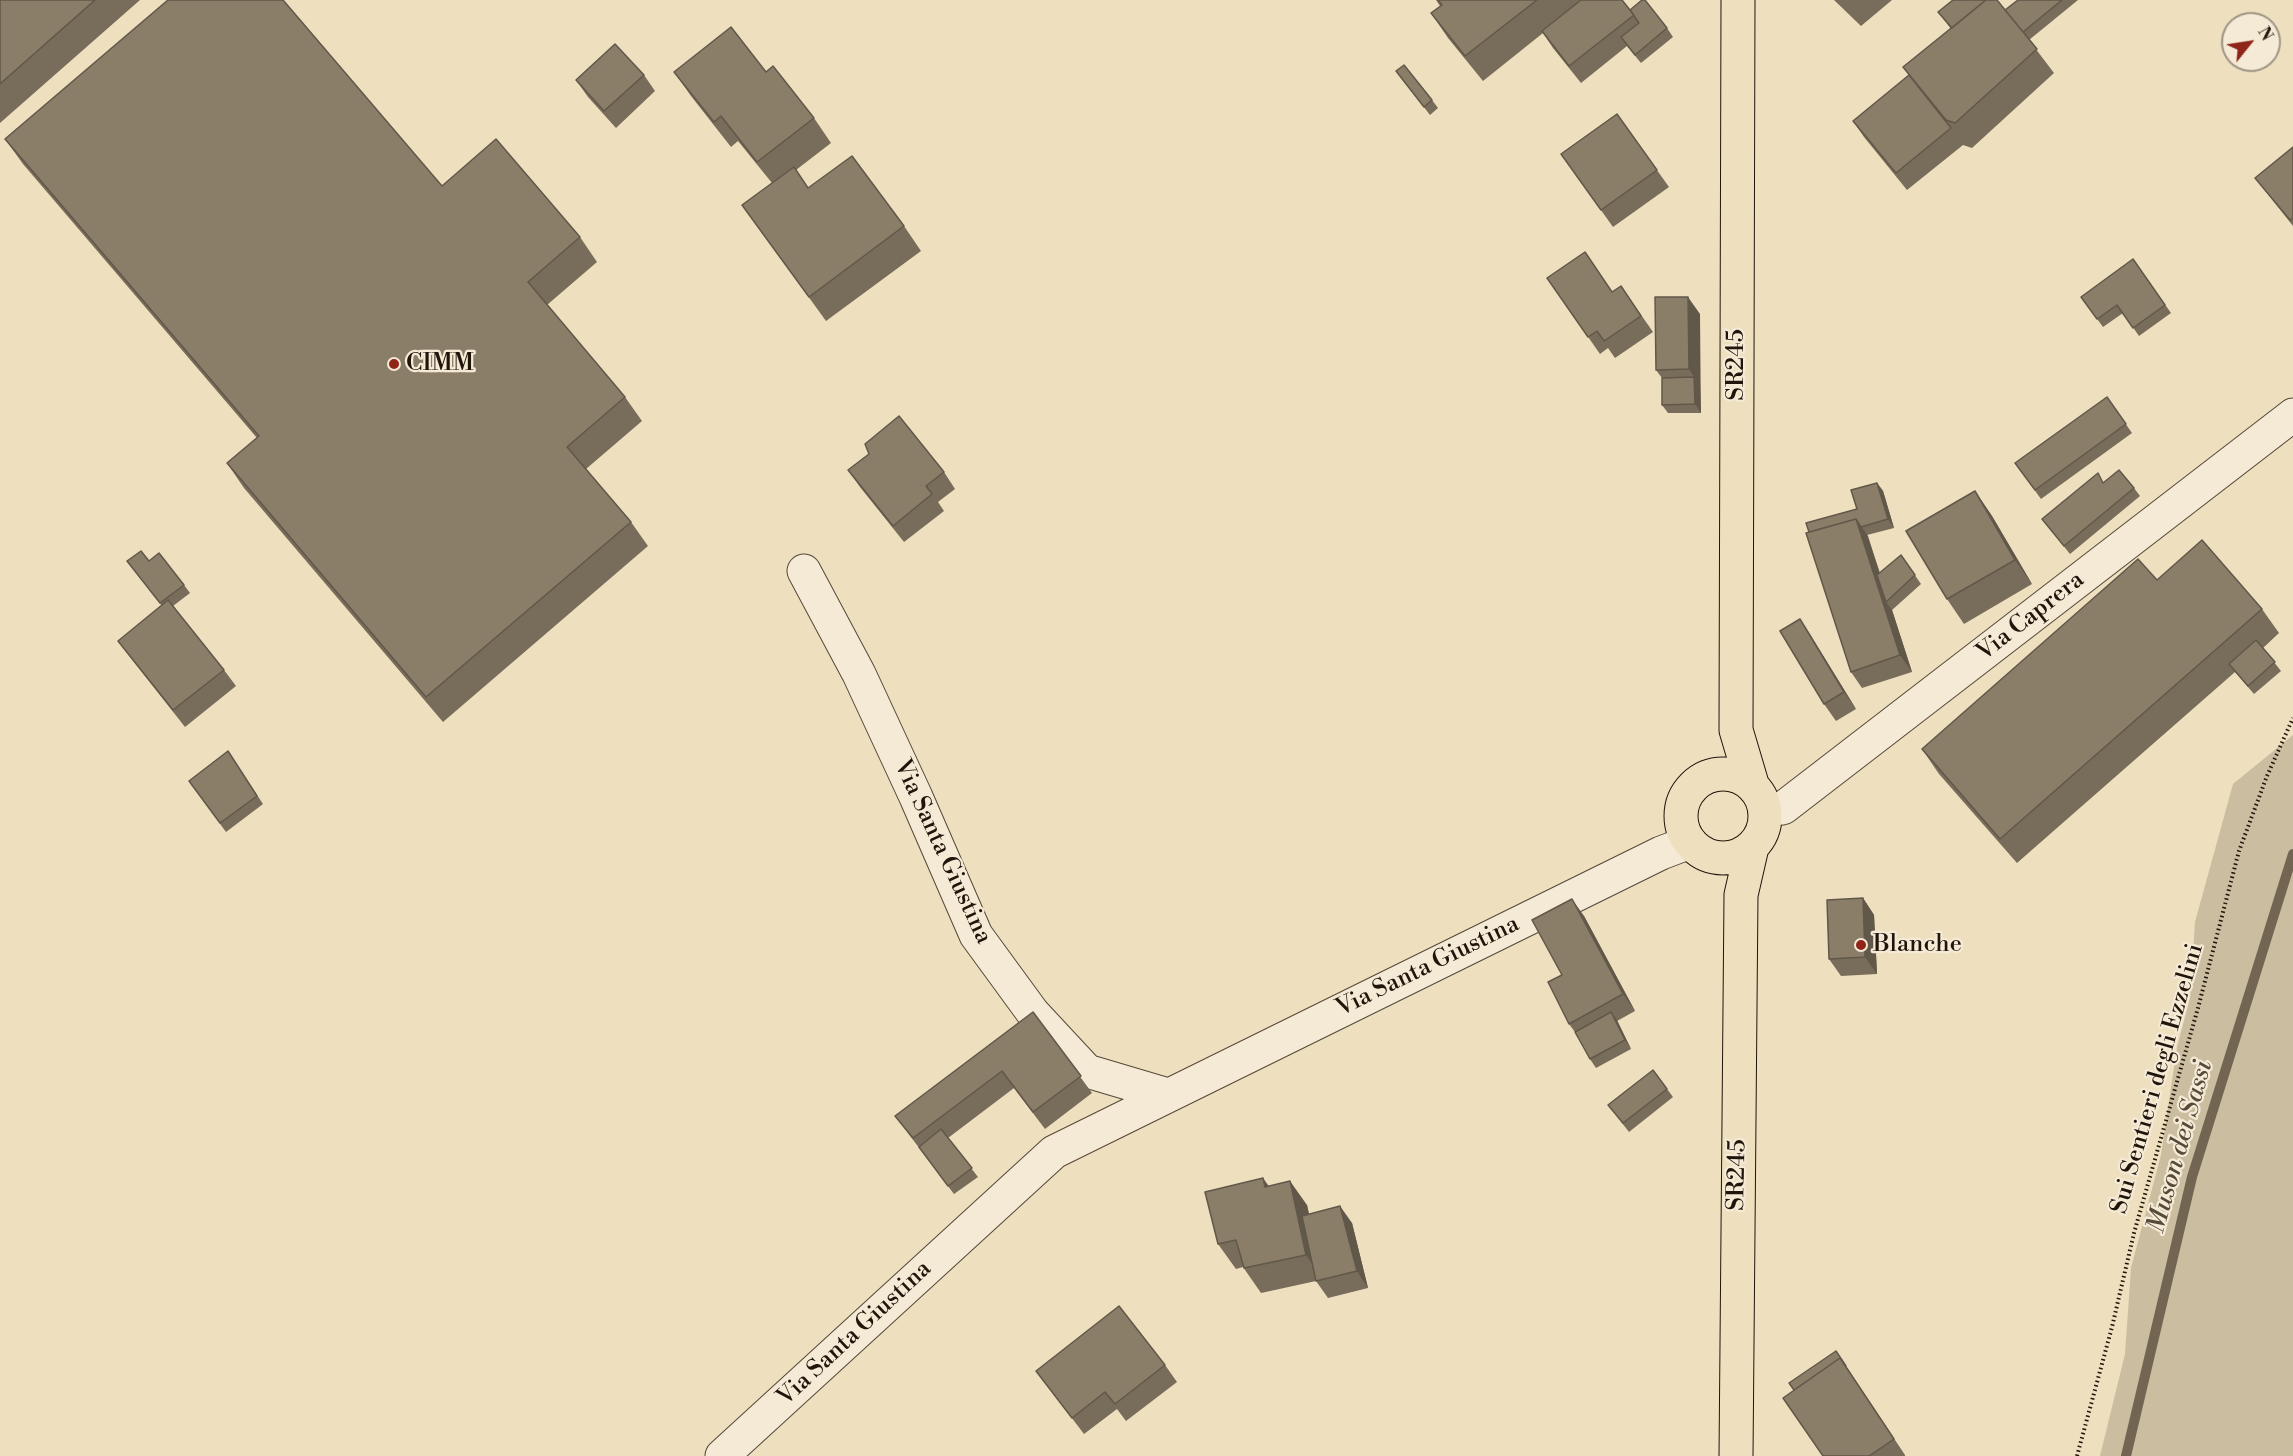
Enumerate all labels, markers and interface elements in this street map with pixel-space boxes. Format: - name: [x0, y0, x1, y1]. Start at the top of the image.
- north arrow: [2221, 12, 2281, 72]
- text: N: [2253, 24, 2277, 44]
- street label: SR245: [1723, 329, 1751, 401]
- place label: CIMM: [406, 350, 474, 378]
- marker: CIMM: [387, 357, 401, 371]
- street label: Via Caprera: [1972, 566, 2090, 668]
- street label: Via Santa Giustina: [887, 755, 997, 949]
- street label: Via Santa Giustina: [1332, 910, 1524, 1024]
- place label: Blanche: [1873, 931, 1962, 959]
- marker: Blanche: [1854, 938, 1868, 952]
- street label: Sui Sentieri degli Ezzelini: [2106, 940, 2210, 1218]
- water label: Muson dei Sassi: [2141, 1057, 2221, 1237]
- street label: SR245: [1723, 1139, 1753, 1211]
- street label: Via Santa Giustina: [772, 1255, 938, 1413]

